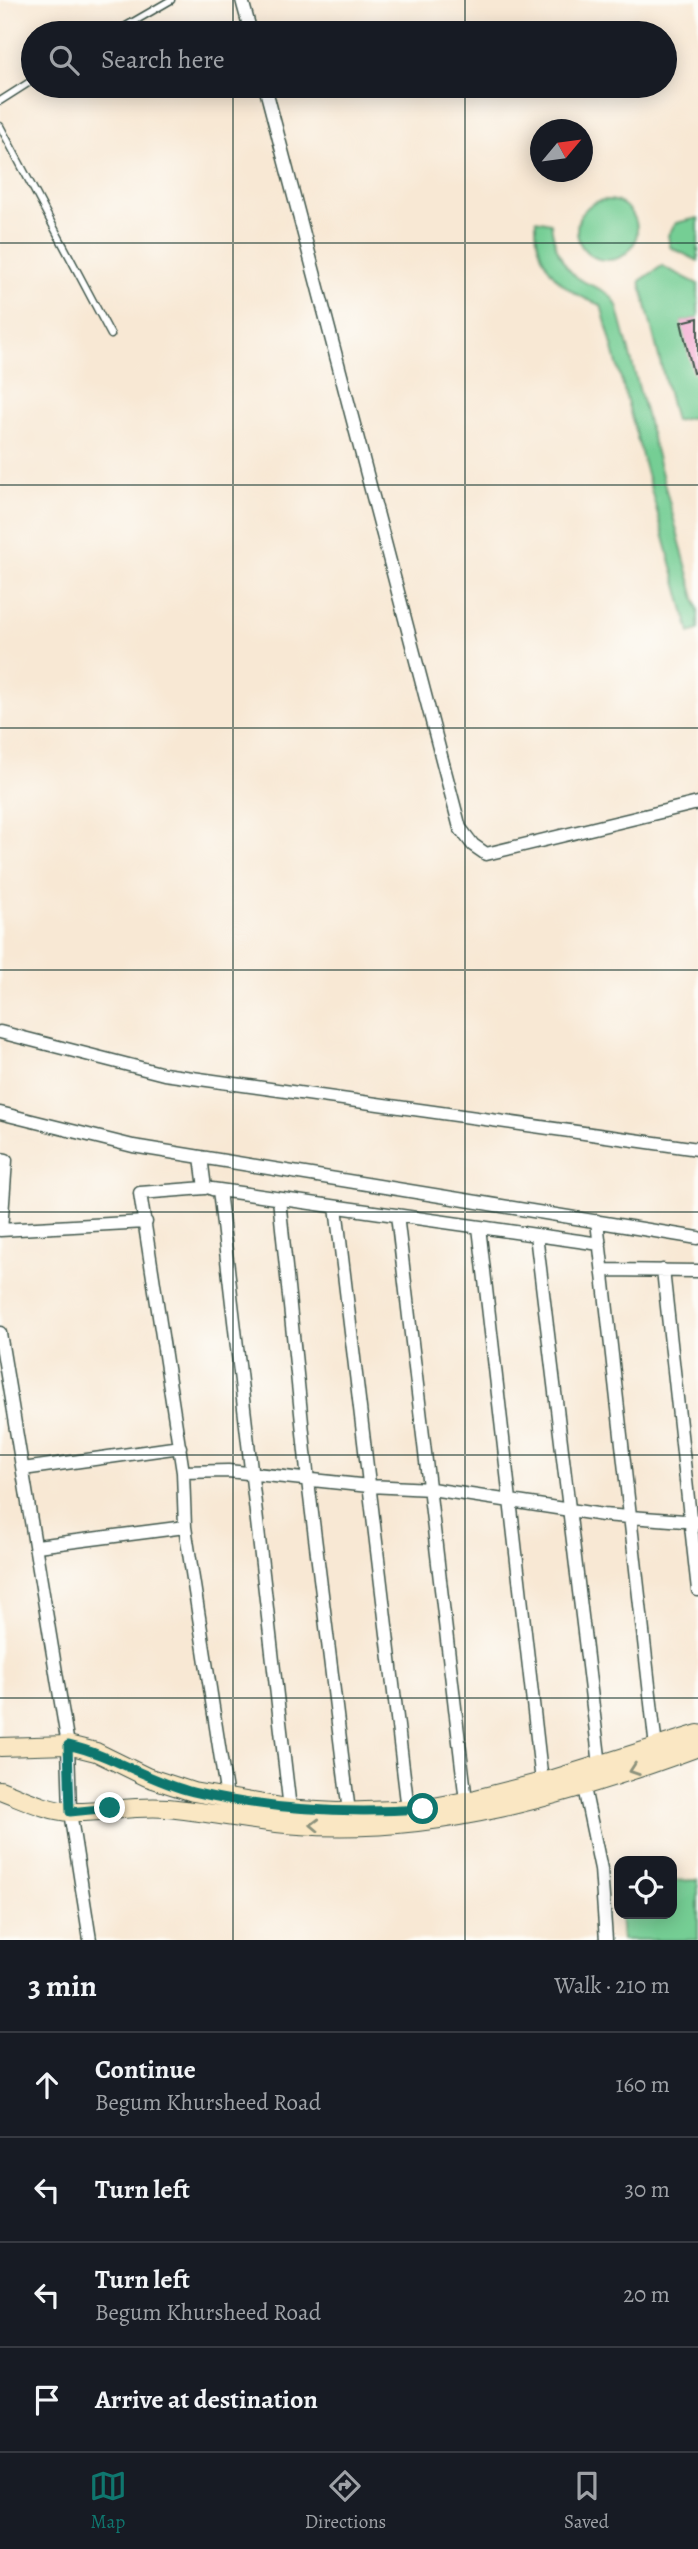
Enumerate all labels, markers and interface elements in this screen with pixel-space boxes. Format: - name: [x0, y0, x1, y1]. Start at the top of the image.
- search box: [21, 21, 677, 98]
- icon: search: [45, 41, 83, 79]
- text: Search here: [101, 42, 225, 77]
- north arrow: [530, 119, 593, 182]
- one-way arrow: [628, 1762, 640, 1776]
- route end: [94, 1792, 125, 1823]
- route start: [407, 1793, 438, 1824]
- one-way arrow: [309, 1818, 320, 1833]
- map controls: [614, 1856, 677, 1919]
- button: locate: [614, 1856, 677, 1919]
- text: 3 min: [28, 1966, 97, 2006]
- text: Walk · 210 m: [554, 1970, 670, 2001]
- text: Continue: [95, 2052, 196, 2087]
- icon: ahead: [28, 2066, 66, 2104]
- text: 160 m: [616, 2069, 670, 2100]
- text: Begum Khursheed Road: [95, 2087, 321, 2118]
- icon: left: [28, 2171, 66, 2209]
- text: Turn left: [95, 2172, 190, 2207]
- text: 30 m: [624, 2174, 670, 2205]
- text: Turn left: [95, 2262, 190, 2297]
- icon: left: [28, 2276, 66, 2314]
- text: 20 m: [623, 2279, 670, 2310]
- text: Begum Khursheed Road: [95, 2297, 321, 2328]
- icon: arrive: [28, 2381, 66, 2419]
- text: Arrive at destination: [95, 2382, 318, 2417]
- tab: Map: [89, 2467, 127, 2535]
- tab: Directions: [305, 2467, 386, 2535]
- tab: Saved: [564, 2467, 609, 2535]

